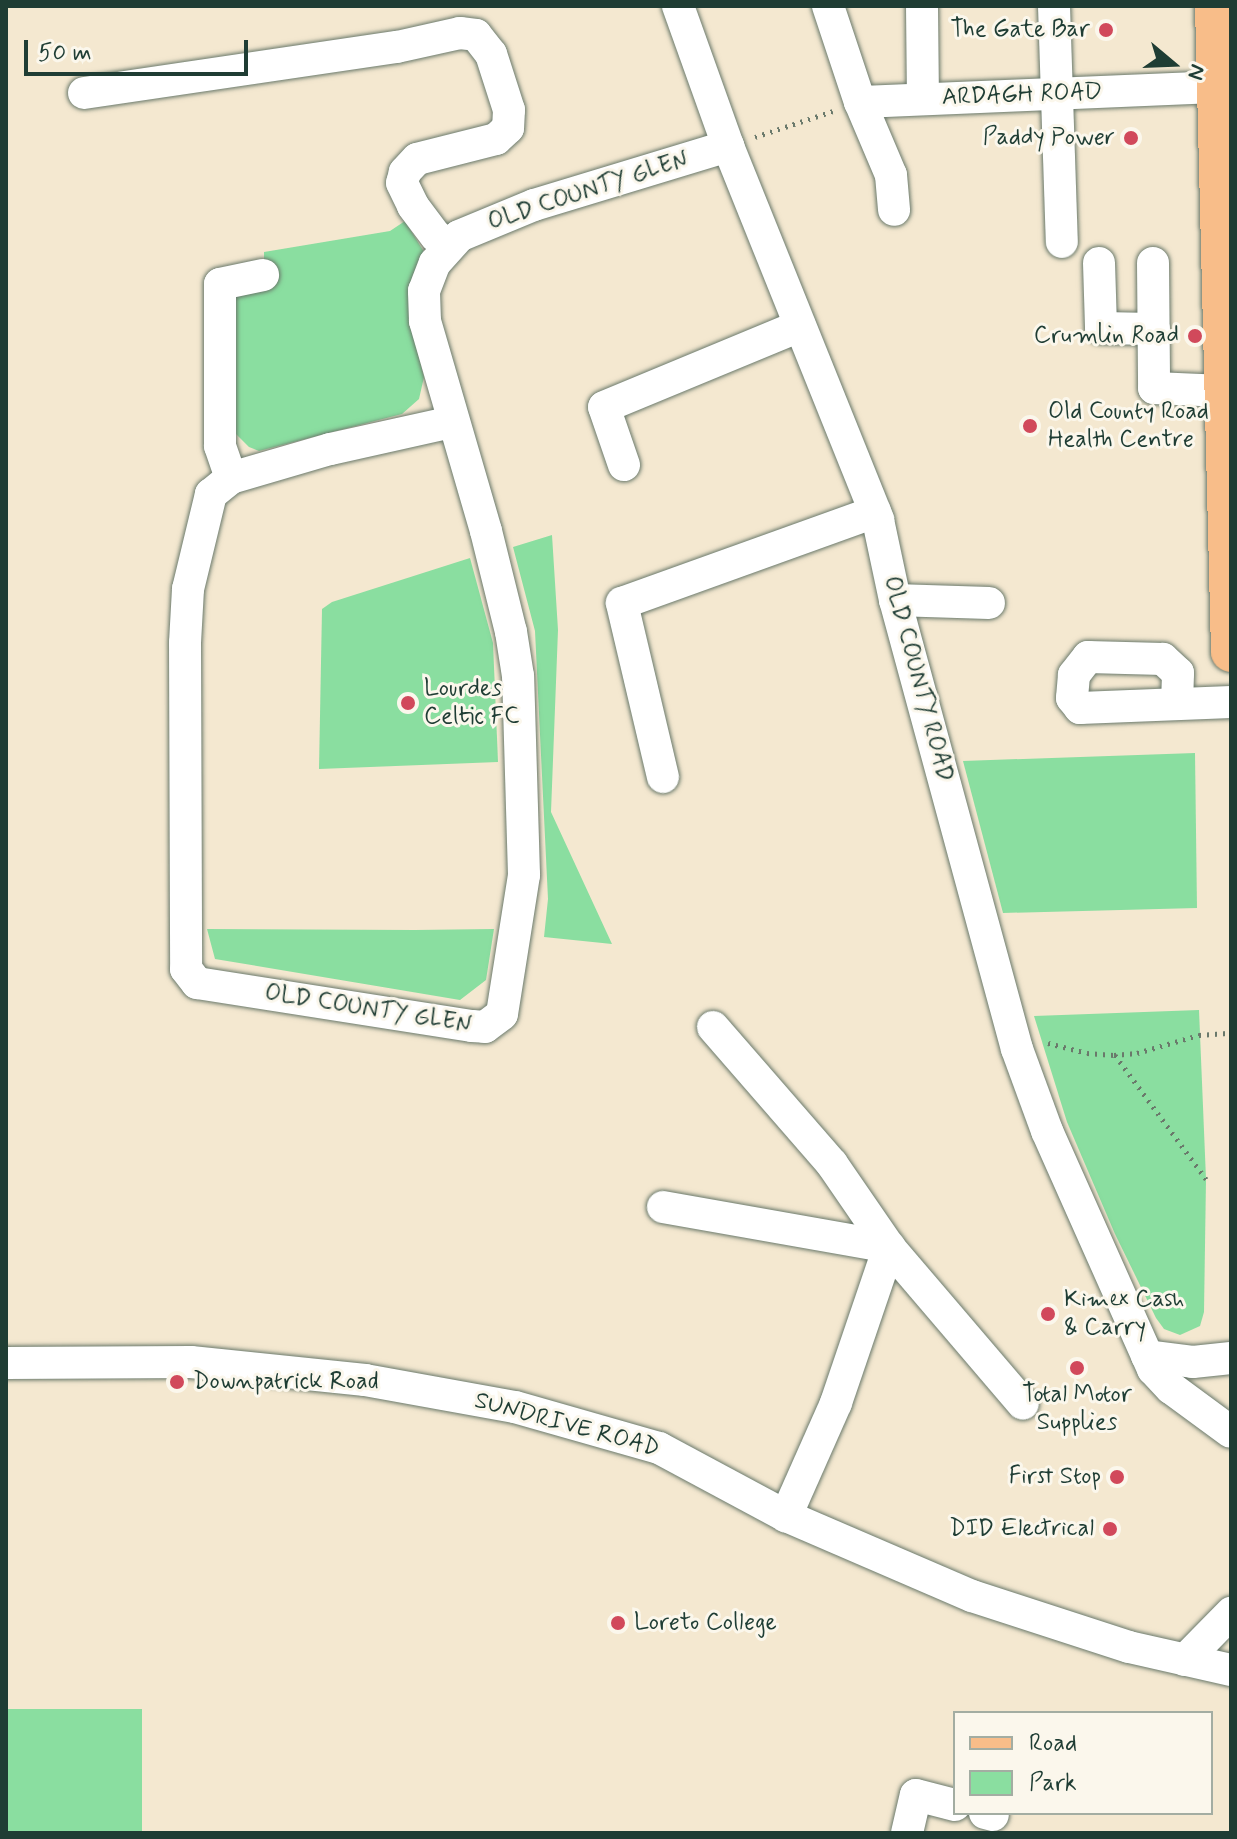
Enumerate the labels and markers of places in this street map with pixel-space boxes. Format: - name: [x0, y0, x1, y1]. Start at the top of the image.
- place label: The Gate Bar: [957, 16, 1090, 44]
- marker: The Gate Bar: [1097, 21, 1115, 39]
- place label: Paddy Power: [987, 124, 1115, 152]
- marker: Paddy Power: [1122, 129, 1140, 147]
- place label: Crumlin Road: [1034, 322, 1179, 350]
- marker: Crumlin Road: [1186, 327, 1204, 345]
- place label: Old County Road Health Centre: [1048, 398, 1215, 454]
- marker: Old County Road Health Centre: [1019, 415, 1041, 437]
- place label: Lourdes Celtic FC: [424, 675, 517, 731]
- marker: Lourdes Celtic FC: [399, 694, 417, 712]
- place label: Kimex Cash & Carry: [1064, 1286, 1185, 1342]
- marker: Kimex Cash & Carry: [1039, 1305, 1057, 1323]
- marker: Total Motor Supplies: [1068, 1359, 1086, 1377]
- place label: Downpatrick Road: [193, 1368, 377, 1396]
- marker: Downpatrick Road: [168, 1373, 186, 1391]
- place label: Total Motor Supplies: [1022, 1381, 1132, 1437]
- place label: First Stop: [1009, 1463, 1101, 1491]
- marker: First Stop: [1108, 1468, 1126, 1486]
- place label: DID Electrical: [951, 1515, 1094, 1543]
- marker: DID Electrical: [1101, 1520, 1119, 1538]
- place label: Loreto College: [634, 1609, 777, 1637]
- marker: Loreto College: [609, 1614, 627, 1632]

